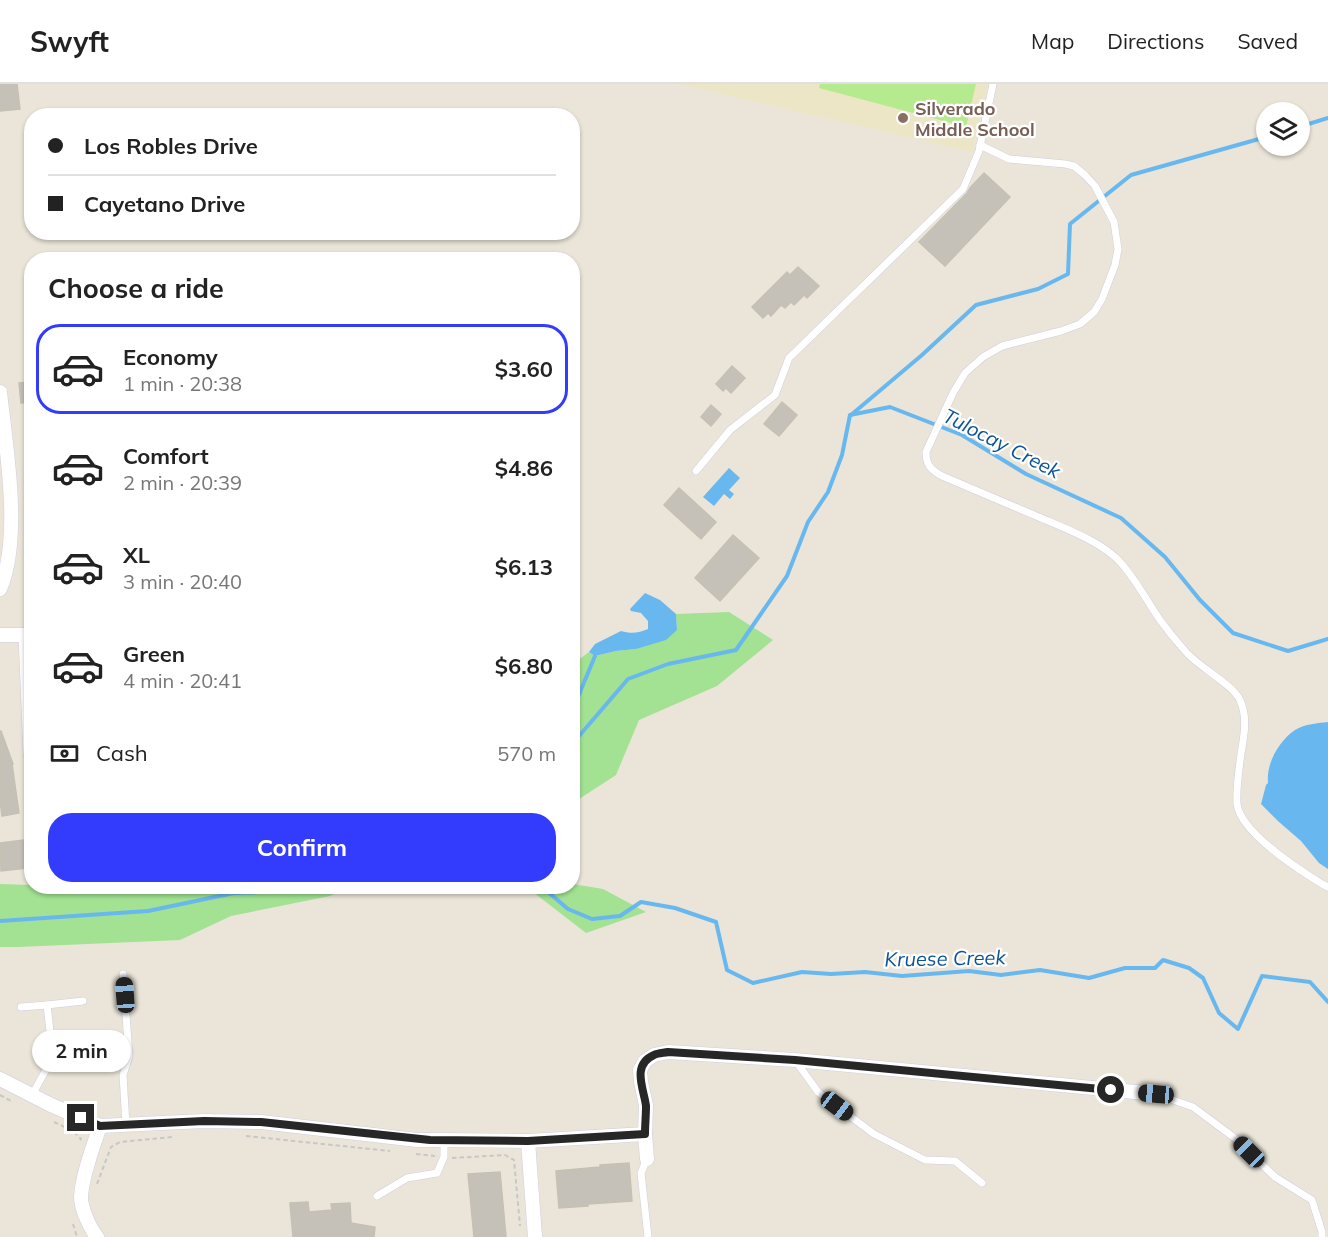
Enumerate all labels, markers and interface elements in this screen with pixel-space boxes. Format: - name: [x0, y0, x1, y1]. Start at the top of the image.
- text: Swyft: [30, 24, 109, 59]
- text: Map: [1031, 28, 1074, 54]
- text: Directions: [1107, 28, 1204, 54]
- text: Saved: [1237, 28, 1298, 54]
- place label: Silverado Middle School: [915, 97, 1035, 141]
- map controls: [1256, 102, 1310, 156]
- button: layers: [1256, 102, 1310, 156]
- marker: Silverado Middle School: [896, 111, 910, 125]
- text: Los Robles Drive: [84, 132, 258, 160]
- text: Cayetano Drive: [84, 190, 245, 218]
- text: Choose a ride: [48, 271, 224, 305]
- icon: car: [51, 342, 105, 396]
- text: Economy: [123, 343, 218, 371]
- text: $3.60: [495, 355, 553, 383]
- text: 1 min · 20:38: [123, 371, 242, 396]
- water label: Tulocay Creek: [939, 403, 1066, 484]
- icon: car: [51, 441, 105, 495]
- text: Comfort: [123, 442, 209, 470]
- text: $4.86: [495, 454, 553, 482]
- text: 2 min · 20:39: [123, 470, 242, 495]
- icon: car: [51, 540, 105, 594]
- text: XL: [123, 541, 150, 569]
- text: $6.13: [495, 553, 553, 581]
- text: 3 min · 20:40: [123, 569, 242, 594]
- icon: car: [51, 639, 105, 693]
- text: Green: [123, 640, 185, 668]
- text: $6.80: [495, 652, 553, 680]
- text: 4 min · 20:41: [123, 668, 242, 693]
- icon: cash: [48, 737, 81, 770]
- text: Cash: [96, 739, 148, 767]
- text: 570 m: [497, 741, 556, 766]
- button: Confirm: [48, 813, 556, 882]
- water label: Kruese Creek: [884, 944, 1007, 972]
- car: [115, 976, 135, 1014]
- callout: 2 min: [32, 1031, 130, 1073]
- text: 2 min: [55, 1038, 108, 1063]
- route start: [1097, 1076, 1124, 1103]
- car: [1137, 1083, 1175, 1105]
- car: [817, 1088, 857, 1124]
- route end: [67, 1104, 94, 1131]
- car: [1230, 1133, 1268, 1171]

